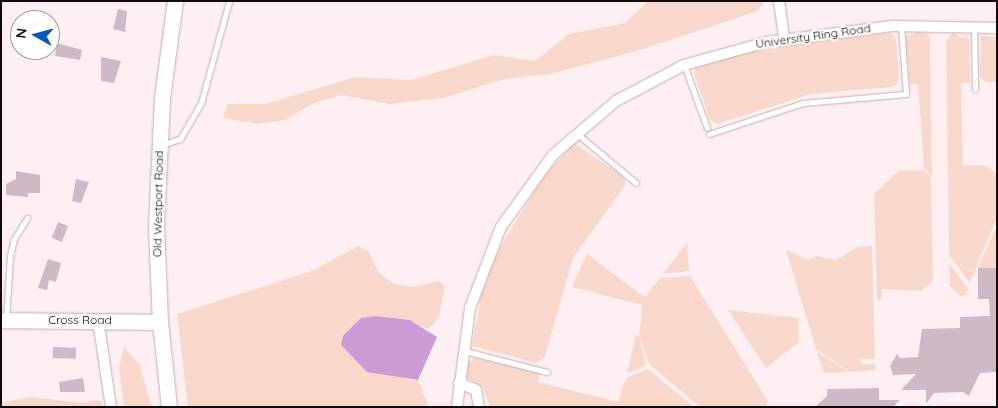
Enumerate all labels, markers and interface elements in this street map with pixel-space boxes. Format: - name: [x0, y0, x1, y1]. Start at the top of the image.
- north arrow: [10, 10, 60, 60]
- street label: University Ring Road: [754, 21, 872, 51]
- text: N: [12, 27, 31, 40]
- street label: Old Westport Road: [150, 151, 166, 257]
- street label: Cross Road: [48, 313, 112, 327]

